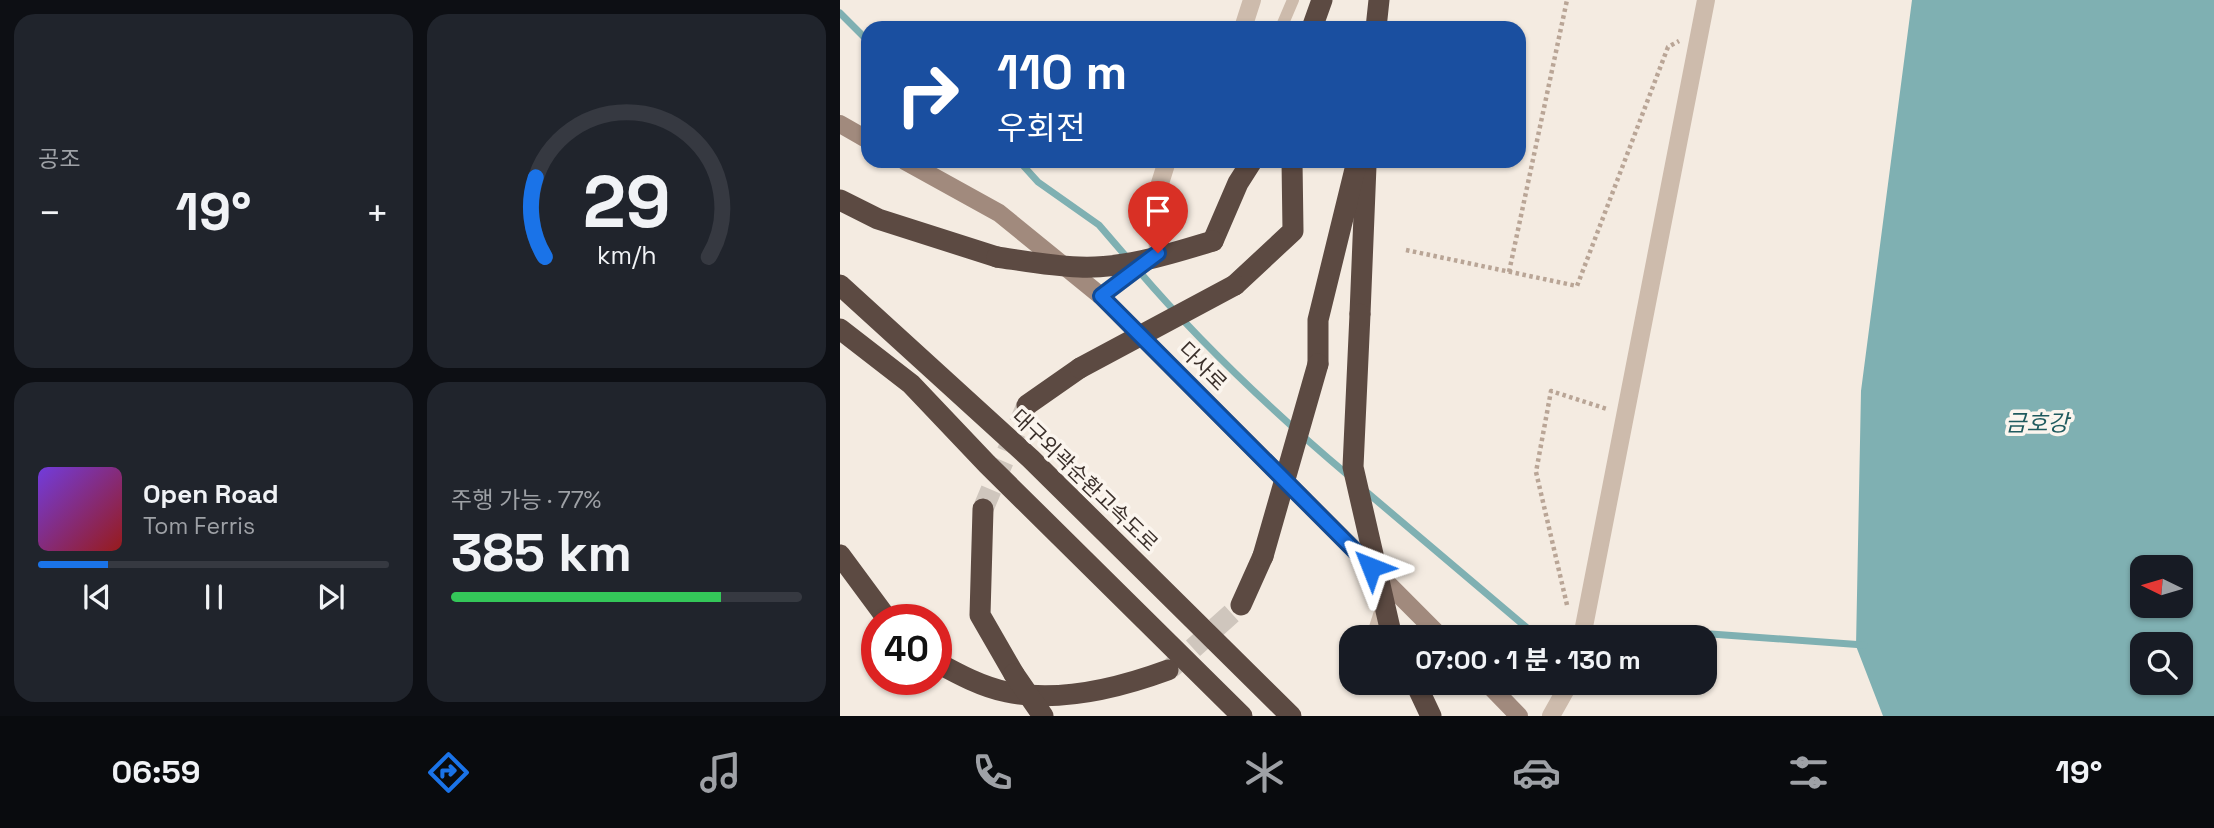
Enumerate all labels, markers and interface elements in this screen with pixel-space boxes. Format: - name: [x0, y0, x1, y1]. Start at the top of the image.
- text: 110 m: [997, 41, 1127, 103]
- icon: right: [882, 49, 973, 140]
- text: 우회전: [997, 108, 1085, 148]
- text: 공조: [38, 144, 80, 174]
- text: 29: [583, 155, 670, 248]
- text: 19°: [175, 179, 252, 245]
- pin: [1128, 181, 1188, 253]
- text: −: [38, 189, 62, 237]
- text: +: [365, 189, 389, 237]
- icon: arrive: [1139, 192, 1177, 230]
- text: km/h: [597, 239, 656, 271]
- street label: 다사로: [1173, 336, 1233, 396]
- street label: 대구외곽순환고속도로: [1006, 403, 1164, 557]
- water label: 금호강: [2005, 408, 2072, 438]
- text: Open Road: [143, 477, 279, 511]
- text: 주행 가능 · 77%: [451, 485, 601, 515]
- text: Tom Ferris: [143, 511, 255, 541]
- text: 385 km: [451, 520, 632, 586]
- position arrow: [1334, 530, 1408, 604]
- north arrow: [2130, 555, 2193, 618]
- map controls: [2130, 555, 2193, 695]
- icon: previous: [78, 578, 116, 616]
- icon: pause: [195, 578, 233, 616]
- icon: next: [312, 578, 350, 616]
- speed limit sign: 40: [861, 604, 952, 695]
- button: search: [2130, 632, 2193, 695]
- text: 07:00 · 1 분 · 130 m: [1415, 643, 1641, 677]
- icon: directions: [424, 748, 473, 797]
- icon: music: [696, 748, 745, 797]
- icon: phone: [968, 748, 1017, 797]
- icon: climate: [1240, 748, 1289, 797]
- icon: car: [1512, 748, 1561, 797]
- icon: filters: [1784, 748, 1833, 797]
- text: 06:59: [112, 752, 201, 792]
- text: 19°: [2056, 752, 2102, 792]

